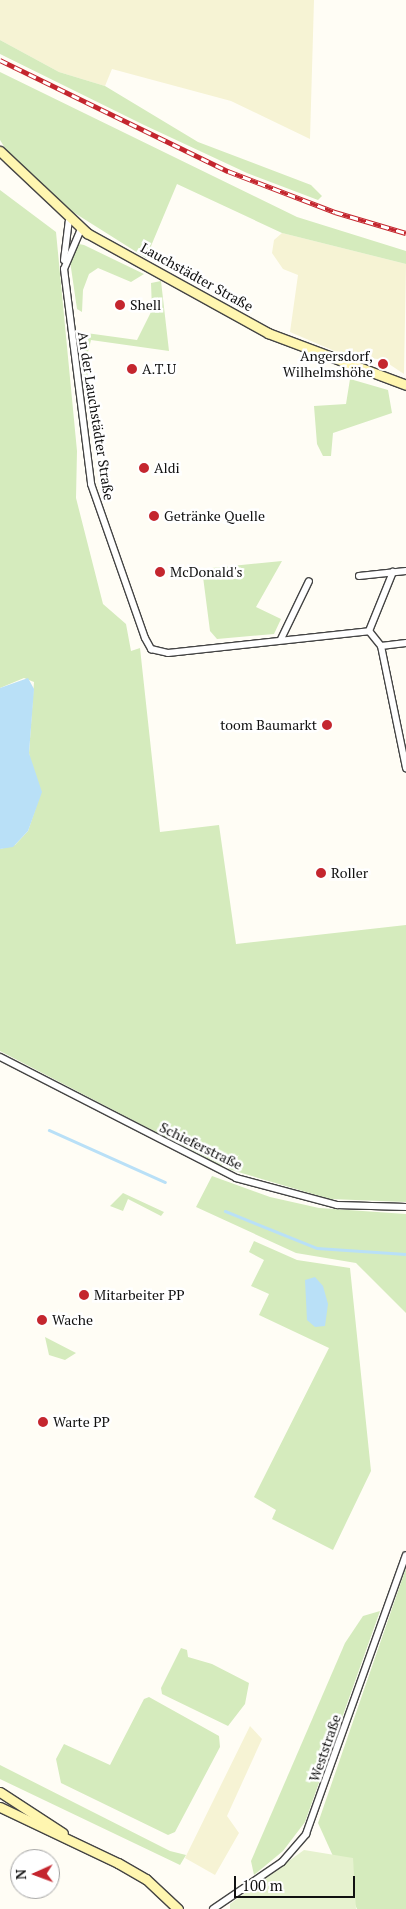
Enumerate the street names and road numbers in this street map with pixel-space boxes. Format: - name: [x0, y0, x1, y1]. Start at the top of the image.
- street label: Lauchstädter Straße: [138, 239, 256, 315]
- street label: An der Lauchstädter Straße: [74, 330, 118, 502]
- street label: Schieferstraße: [157, 1119, 245, 1173]
- street label: Weststraße: [306, 1712, 344, 1784]

